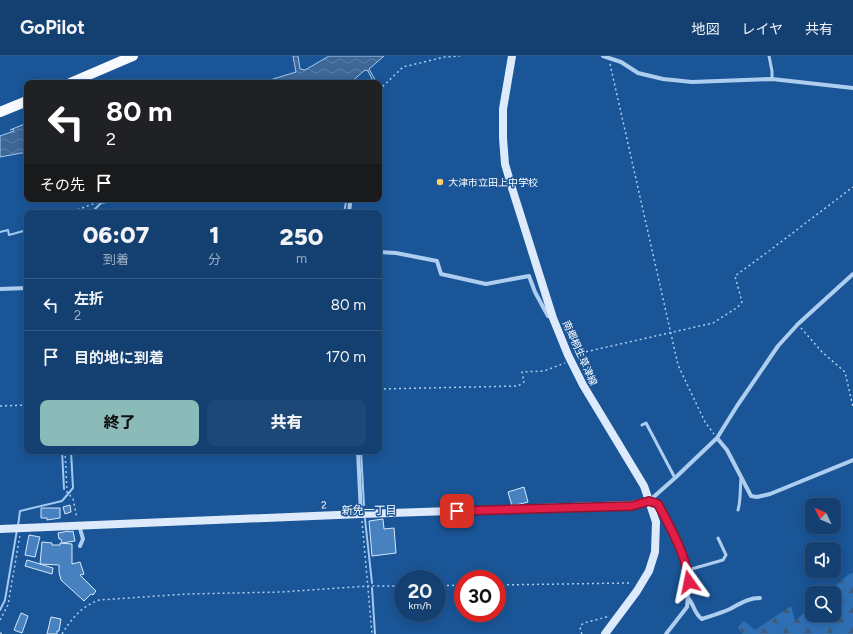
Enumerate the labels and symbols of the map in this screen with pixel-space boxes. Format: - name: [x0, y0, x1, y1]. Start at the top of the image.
- place label: 大津市立田上中学校: [448, 176, 538, 189]
- marker: 大津市立田上中学校: [435, 177, 445, 187]
- street label: 南郷桐生草津線: [560, 318, 600, 388]
- pin: [440, 494, 474, 528]
- street label: 2: [321, 498, 327, 512]
- north arrow: [805, 498, 841, 534]
- district label: 新免一丁目: [342, 504, 397, 517]
- position arrow: [668, 561, 710, 603]
- speed limit sign: 30: [454, 570, 506, 622]

